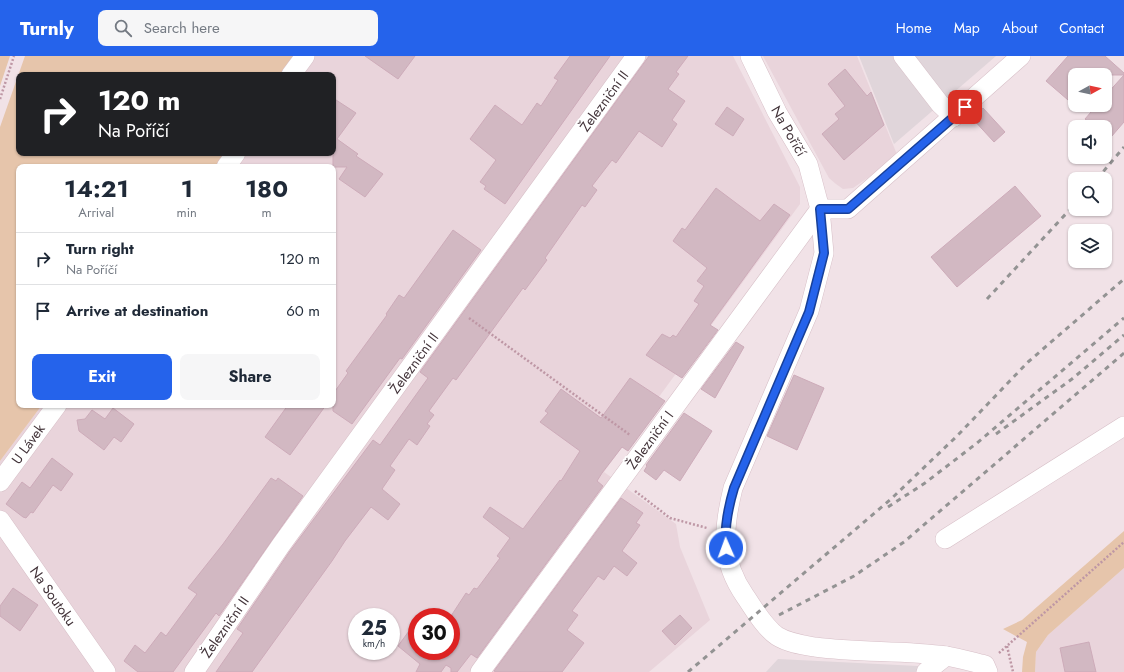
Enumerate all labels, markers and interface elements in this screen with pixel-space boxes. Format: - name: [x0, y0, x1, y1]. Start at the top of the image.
- search box: [98, 10, 378, 46]
- text: Turnly: [20, 15, 74, 42]
- icon: search: [112, 17, 134, 39]
- text: Search here: [144, 17, 220, 39]
- text: Home: [896, 18, 932, 38]
- text: Map: [954, 18, 980, 38]
- text: About: [1002, 18, 1037, 38]
- text: Contact: [1059, 18, 1104, 38]
- street label: Železniční II: [575, 66, 633, 136]
- north arrow: [1068, 68, 1112, 112]
- map controls: [1068, 68, 1112, 268]
- text: 120 m: [98, 80, 181, 121]
- icon: right: [32, 88, 84, 140]
- pin: [948, 90, 982, 124]
- icon: arrive: [954, 96, 976, 118]
- street label: Na Poříčí: [766, 102, 812, 161]
- text: Na Poříčí: [98, 118, 169, 144]
- button: sound: [1068, 120, 1112, 164]
- text: 14:21: [64, 171, 129, 206]
- text: 1: [181, 171, 193, 206]
- text: 180: [245, 171, 288, 206]
- button: search: [1068, 172, 1112, 216]
- text: Arrival: [78, 203, 114, 222]
- text: min: [177, 203, 197, 222]
- text: m: [261, 203, 272, 222]
- button: layers: [1068, 224, 1112, 268]
- text: Turn right: [66, 238, 134, 260]
- icon: right: [32, 248, 54, 270]
- text: 120 m: [280, 248, 320, 270]
- text: Na Poříčí: [66, 260, 118, 279]
- icon: arrive: [32, 300, 54, 322]
- text: Arrive at destination: [66, 300, 208, 322]
- text: 60 m: [286, 300, 320, 322]
- street label: Železniční II: [385, 328, 443, 398]
- button: Exit: [32, 354, 172, 400]
- button: Share: [180, 354, 320, 400]
- street label: Železniční I: [622, 407, 678, 473]
- street label: U Lávek: [7, 419, 50, 468]
- position arrow: [705, 527, 747, 569]
- street label: Na Soutoku: [25, 562, 81, 630]
- street label: Železniční II: [196, 592, 254, 662]
- speed limit sign: 30: [408, 608, 460, 660]
- text: 25: [361, 614, 387, 643]
- text: km/h: [363, 636, 385, 651]

